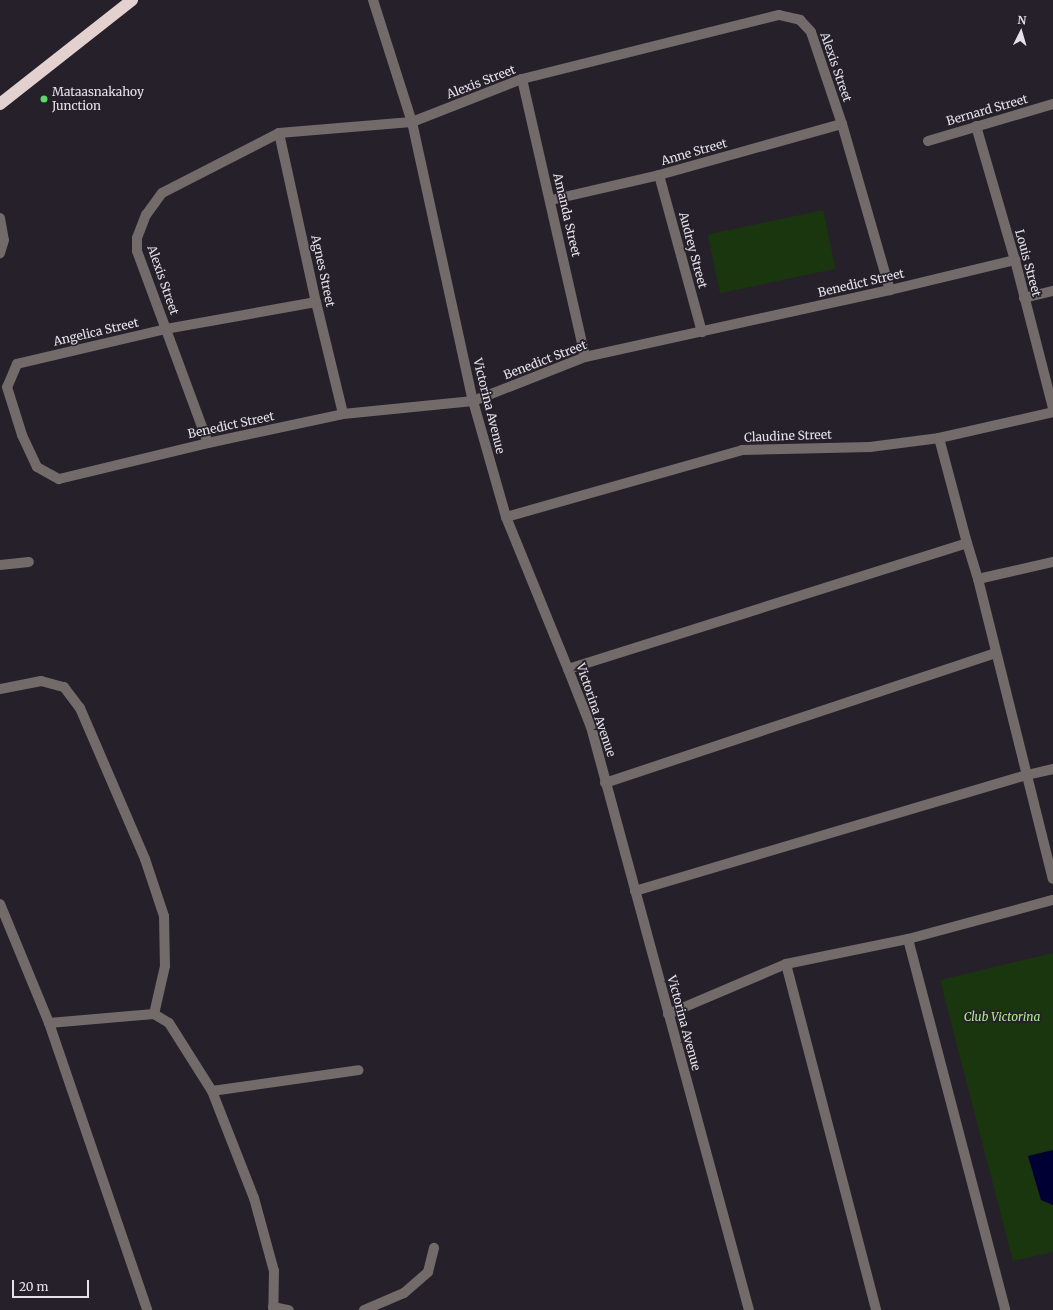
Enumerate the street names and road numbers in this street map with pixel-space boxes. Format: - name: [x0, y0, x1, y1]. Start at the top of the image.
- street label: Alexis Street: [817, 30, 855, 104]
- street label: Alexis Street: [444, 62, 518, 102]
- street label: Bernard Street: [945, 92, 1029, 128]
- street label: Anne Street: [659, 136, 729, 168]
- street label: Amanda Street: [550, 172, 584, 258]
- street label: Audrey Street: [676, 210, 710, 290]
- street label: Louis Street: [1012, 228, 1044, 298]
- street label: Agnes Street: [308, 234, 338, 308]
- street label: Alexis Street: [144, 243, 182, 317]
- street label: Benedict Street: [816, 266, 906, 300]
- street label: Angelica Street: [52, 315, 140, 349]
- street label: Benedict Street: [501, 338, 589, 382]
- street label: Victorina Avenue: [470, 357, 508, 455]
- street label: Benedict Street: [186, 409, 276, 441]
- street label: Claudine Street: [744, 427, 832, 445]
- street label: Victorina Avenue: [573, 661, 619, 759]
- street label: Victorina Avenue: [664, 974, 704, 1072]

